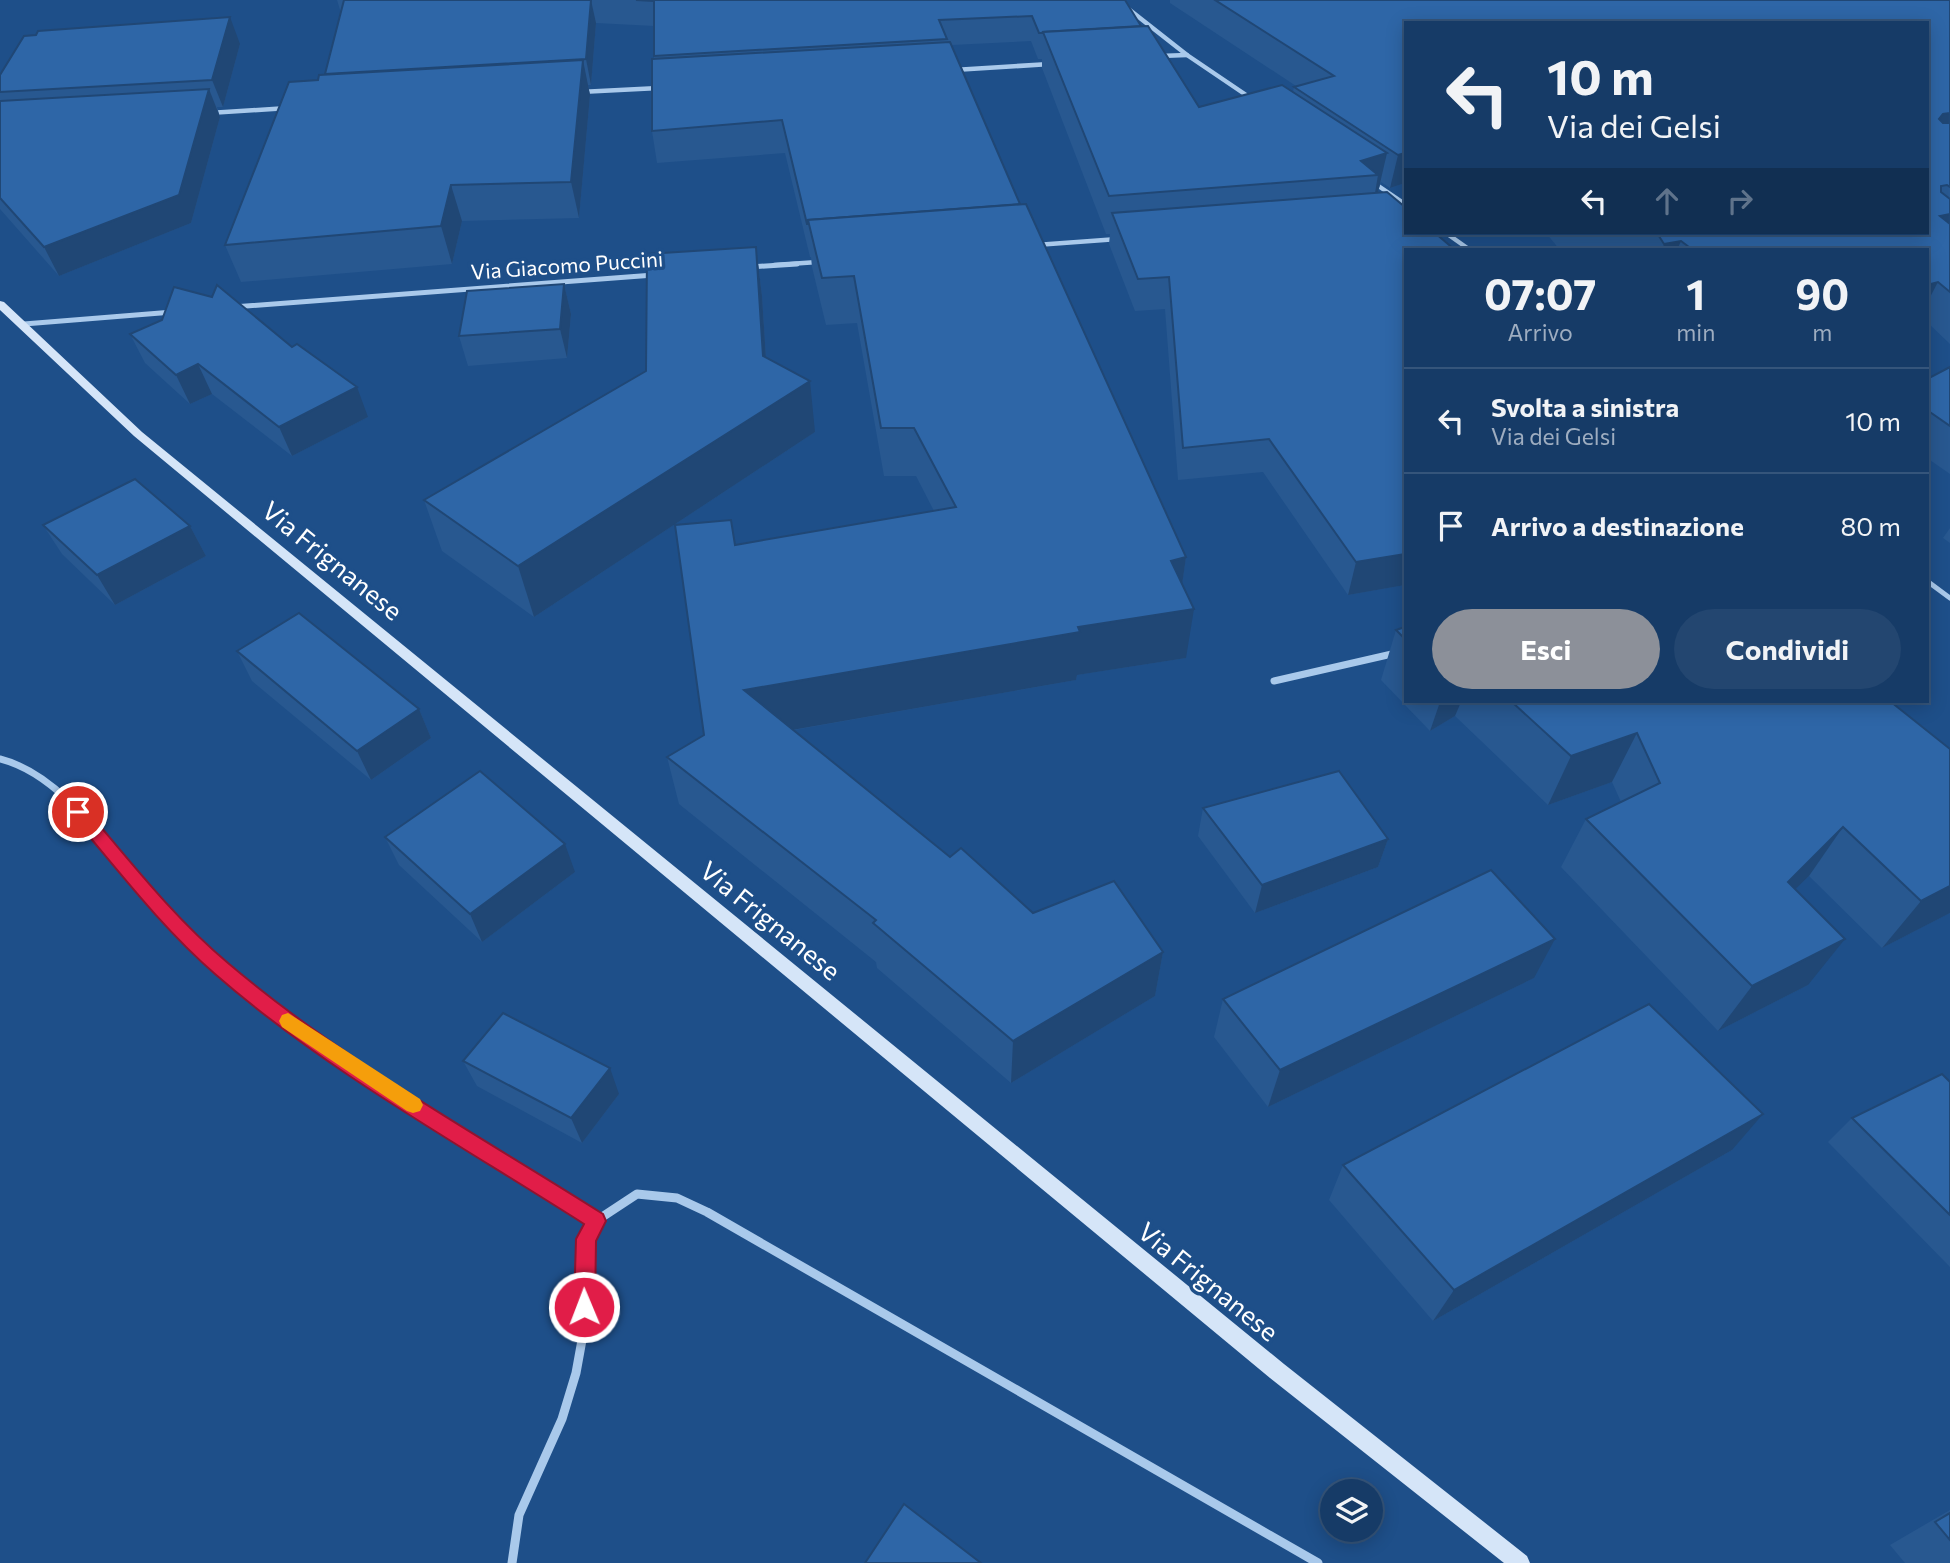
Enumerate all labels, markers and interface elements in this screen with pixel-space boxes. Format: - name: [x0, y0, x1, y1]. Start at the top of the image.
- text: 10 m: [1547, 45, 1654, 105]
- icon: left: [1432, 49, 1523, 140]
- text: Via dei Gelsi: [1547, 105, 1721, 145]
- icon: left: [1575, 182, 1613, 220]
- icon: ahead: [1648, 182, 1686, 220]
- icon: right: [1721, 182, 1759, 220]
- street label: Via Giacomo Puccini: [470, 245, 664, 284]
- text: 07:07: [1484, 267, 1596, 319]
- text: 1: [1686, 267, 1705, 319]
- text: 90: [1795, 267, 1849, 319]
- text: Arrivo: [1507, 318, 1573, 346]
- text: min: [1676, 318, 1715, 346]
- text: m: [1812, 318, 1832, 346]
- text: Svolta a sinistra: [1491, 391, 1679, 422]
- icon: left: [1432, 402, 1470, 440]
- text: 10 m: [1845, 405, 1901, 436]
- text: Via dei Gelsi: [1491, 422, 1616, 450]
- street label: Via Frignanese: [257, 494, 409, 626]
- icon: arrive: [1432, 507, 1470, 545]
- text: Arrivo a destinazione: [1491, 510, 1744, 541]
- text: 80 m: [1841, 510, 1901, 541]
- button: Esci: [1432, 609, 1660, 689]
- button: Condividi: [1674, 609, 1901, 689]
- pin: [48, 782, 108, 842]
- icon: arrive: [59, 793, 97, 831]
- street label: Via Frignanese: [695, 854, 847, 986]
- street label: Via Frignanese: [1133, 1215, 1285, 1347]
- position arrow: [547, 1270, 621, 1344]
- map controls: [1320, 1479, 1383, 1542]
- button: layers: [1320, 1479, 1383, 1542]

